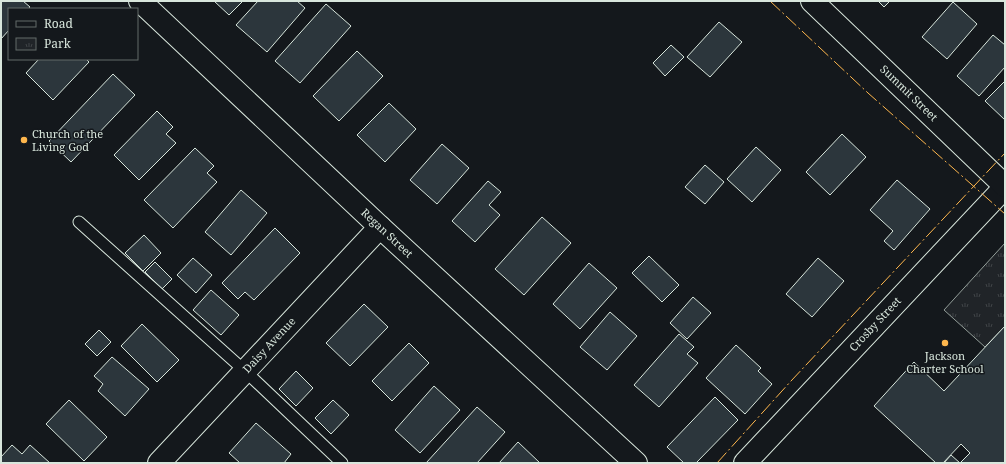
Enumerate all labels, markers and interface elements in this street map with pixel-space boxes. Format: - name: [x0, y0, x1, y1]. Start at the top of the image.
- legend: [8, 8, 138, 60]
- text: Road: [44, 15, 74, 32]
- text: Park: [44, 35, 72, 52]
- street label: Summit Street: [877, 61, 942, 124]
- place label: Church of the Living God: [32, 126, 103, 154]
- marker: Church of the Living God: [19, 135, 29, 145]
- street label: Regan Street: [358, 205, 417, 261]
- street label: Crosby Street: [845, 293, 904, 354]
- street label: Daisy Avenue: [239, 313, 298, 376]
- marker: Jackson Charter School: [940, 338, 950, 348]
- place label: Jackson Charter School: [906, 348, 984, 376]

